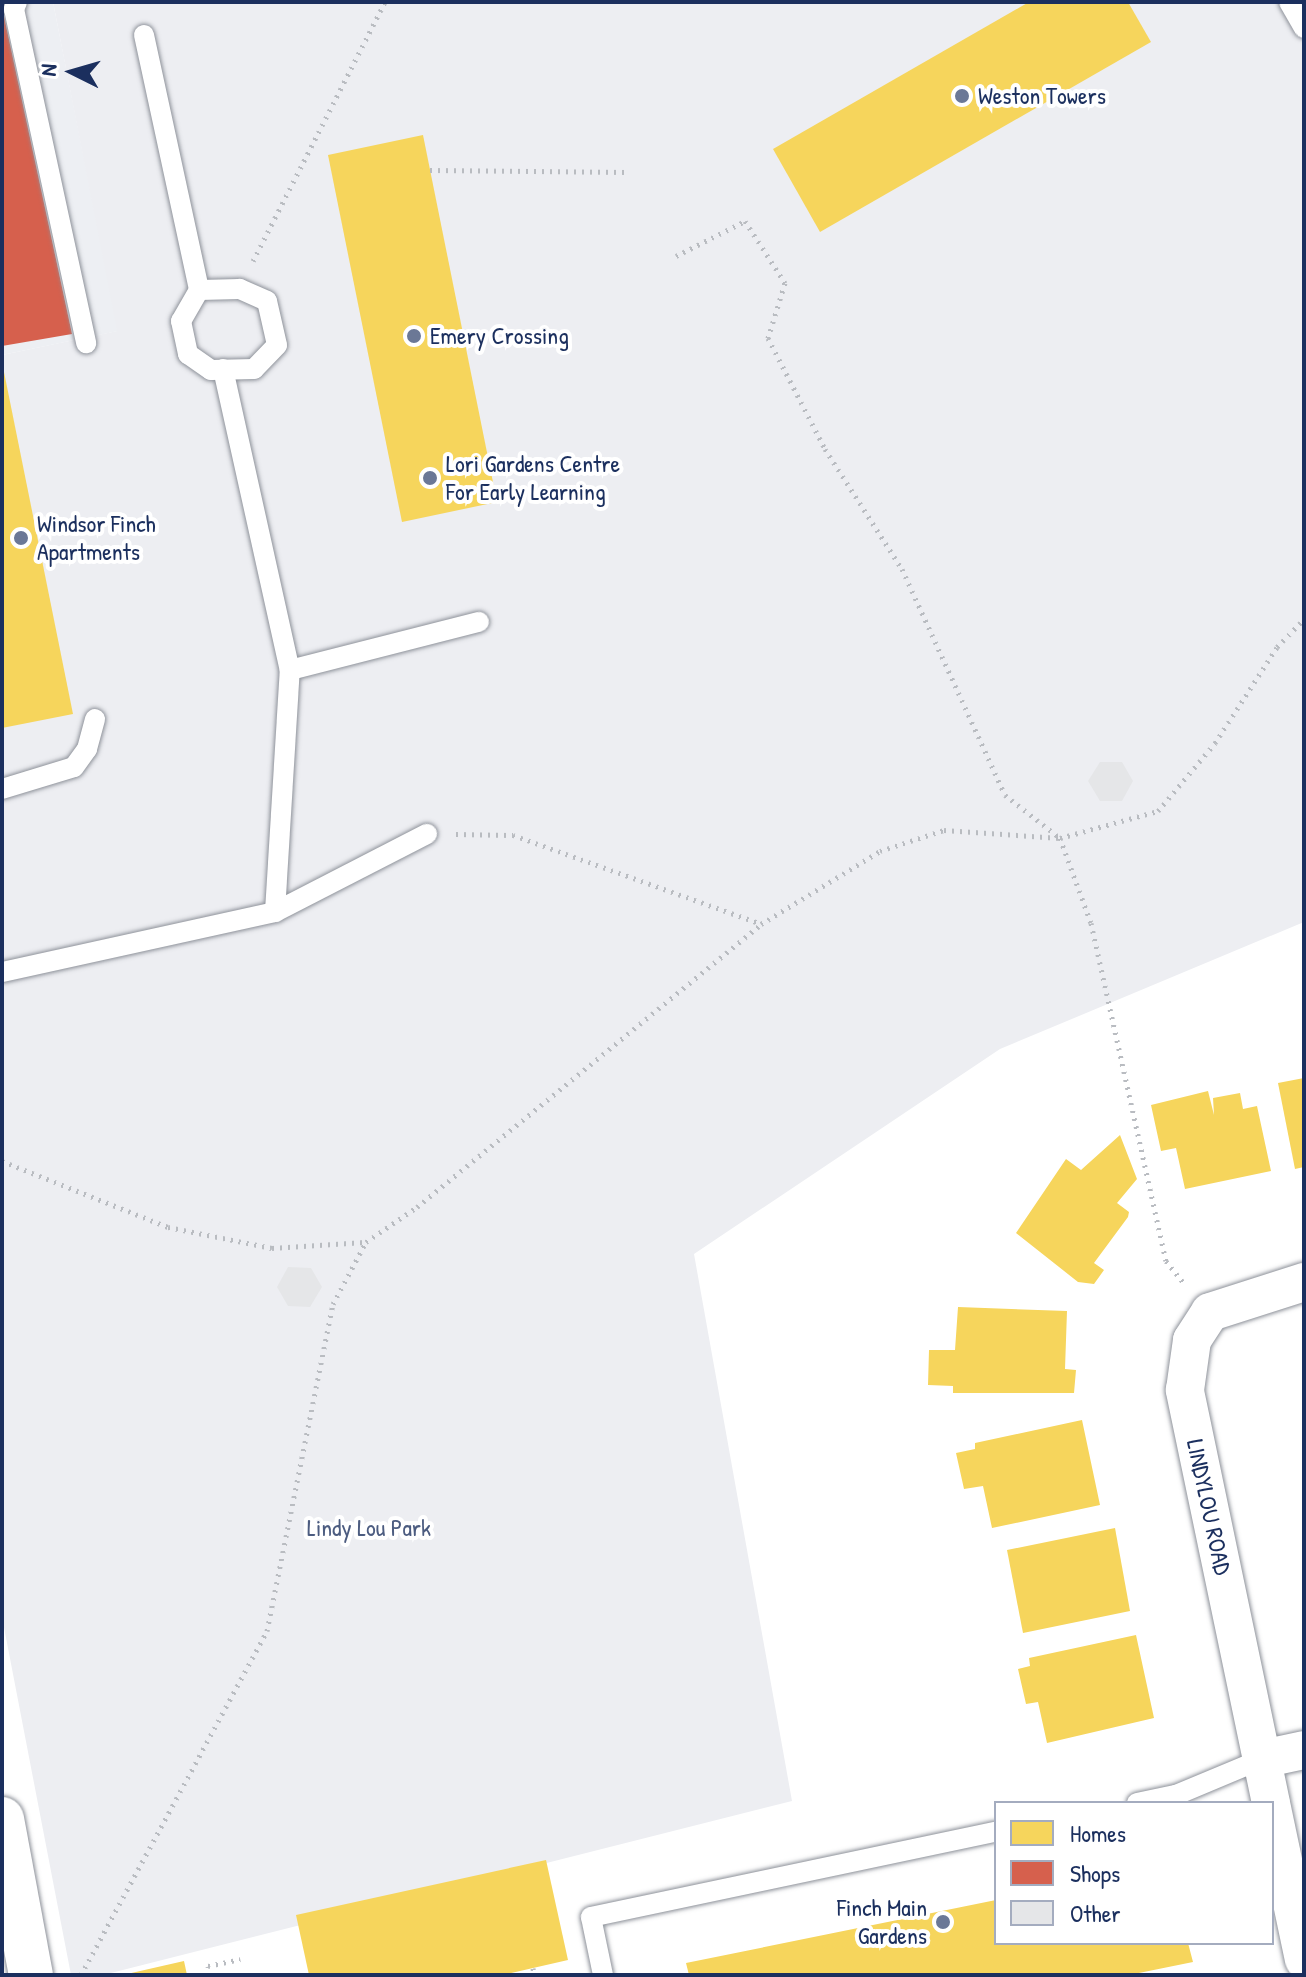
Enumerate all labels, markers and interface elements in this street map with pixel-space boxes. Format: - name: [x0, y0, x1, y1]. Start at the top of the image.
- north arrow: [32, 32, 112, 112]
- text: N: [33, 63, 64, 77]
- place label: Weston Towers: [978, 82, 1106, 110]
- marker: Weston Towers: [953, 87, 971, 105]
- place label: Emery Crossing: [430, 322, 569, 350]
- marker: Emery Crossing: [405, 327, 423, 345]
- place label: Lori Gardens Centre For Early Learning: [446, 450, 620, 506]
- marker: Lori Gardens Centre For Early Learning: [421, 469, 439, 487]
- place label: Windsor Finch Apartments: [37, 510, 156, 566]
- marker: Windsor Finch Apartments: [12, 529, 30, 547]
- street label: LINDYLOU ROAD: [1181, 1437, 1237, 1577]
- park label: Lindy Lou Park: [307, 1514, 431, 1542]
- legend: [994, 1801, 1274, 1945]
- text: Homes: [1070, 1817, 1126, 1849]
- text: Shops: [1070, 1857, 1120, 1889]
- place label: Finch Main Gardens: [837, 1894, 927, 1950]
- text: Other: [1070, 1897, 1120, 1929]
- marker: Finch Main Gardens: [934, 1913, 952, 1931]

